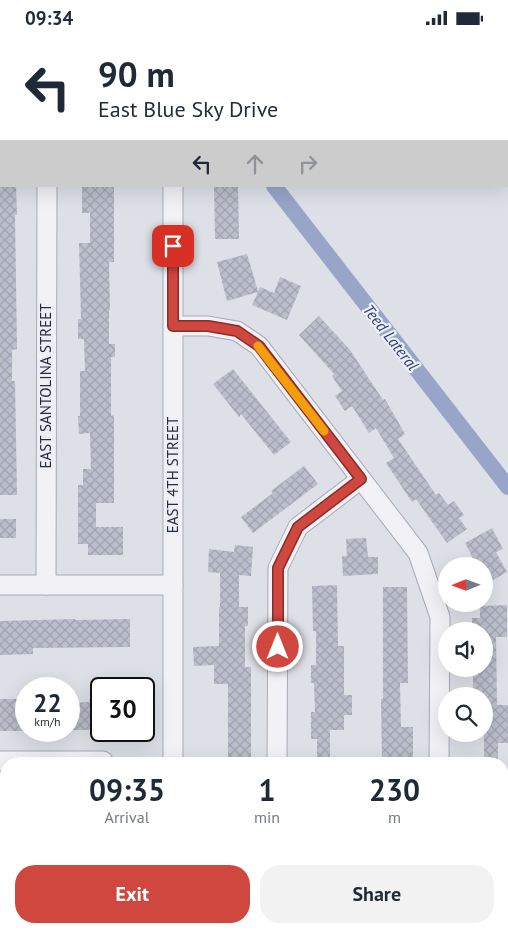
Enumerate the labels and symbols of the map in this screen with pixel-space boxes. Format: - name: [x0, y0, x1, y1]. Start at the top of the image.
- pin: [152, 225, 194, 267]
- water label: Teed Lateral: [359, 300, 424, 375]
- street label: EAST SANTOLINA STREET: [36, 303, 55, 469]
- street label: EAST 4TH STREET: [163, 416, 182, 533]
- north arrow: [438, 557, 492, 613]
- position arrow: [251, 620, 303, 672]
- speed limit sign: 30: [90, 677, 155, 742]

